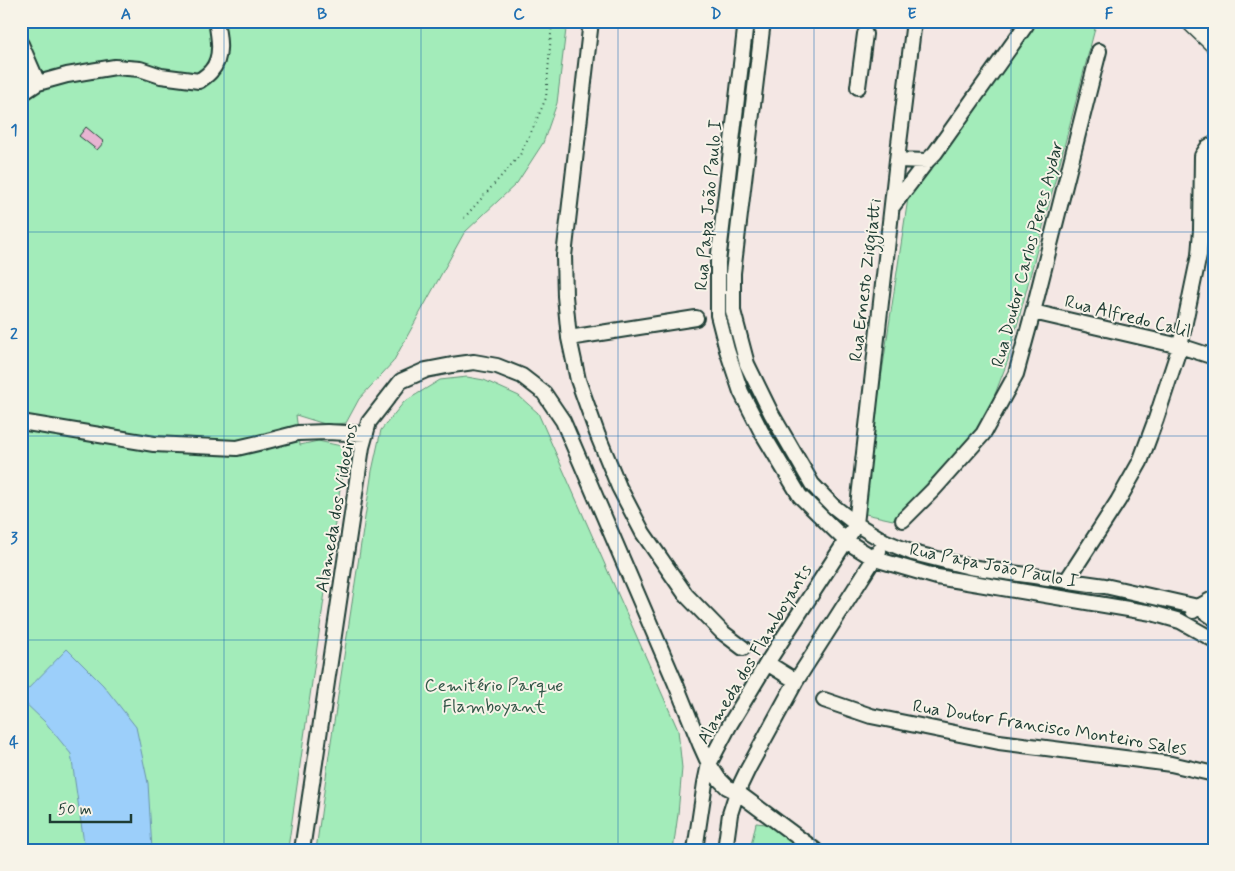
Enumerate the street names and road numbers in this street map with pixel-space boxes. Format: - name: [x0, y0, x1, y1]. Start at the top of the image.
- street label: Rua Papa João Paulo I: [690, 119, 728, 292]
- street label: Rua Doutor Carlos Peres Aydar: [986, 138, 1070, 370]
- street label: Rua Ernesto Ziggiatti: [844, 197, 890, 363]
- street label: Rua Alfredo Calil: [1062, 290, 1193, 344]
- street label: Alameda dos Vidoeiros: [310, 422, 364, 595]
- street label: Rua Papa João Paulo I: [907, 538, 1080, 594]
- street label: Alameda dos Flamboyants: [692, 560, 818, 749]
- street label: Rua Doutor Francisco Monteiro Sales: [911, 694, 1189, 762]

